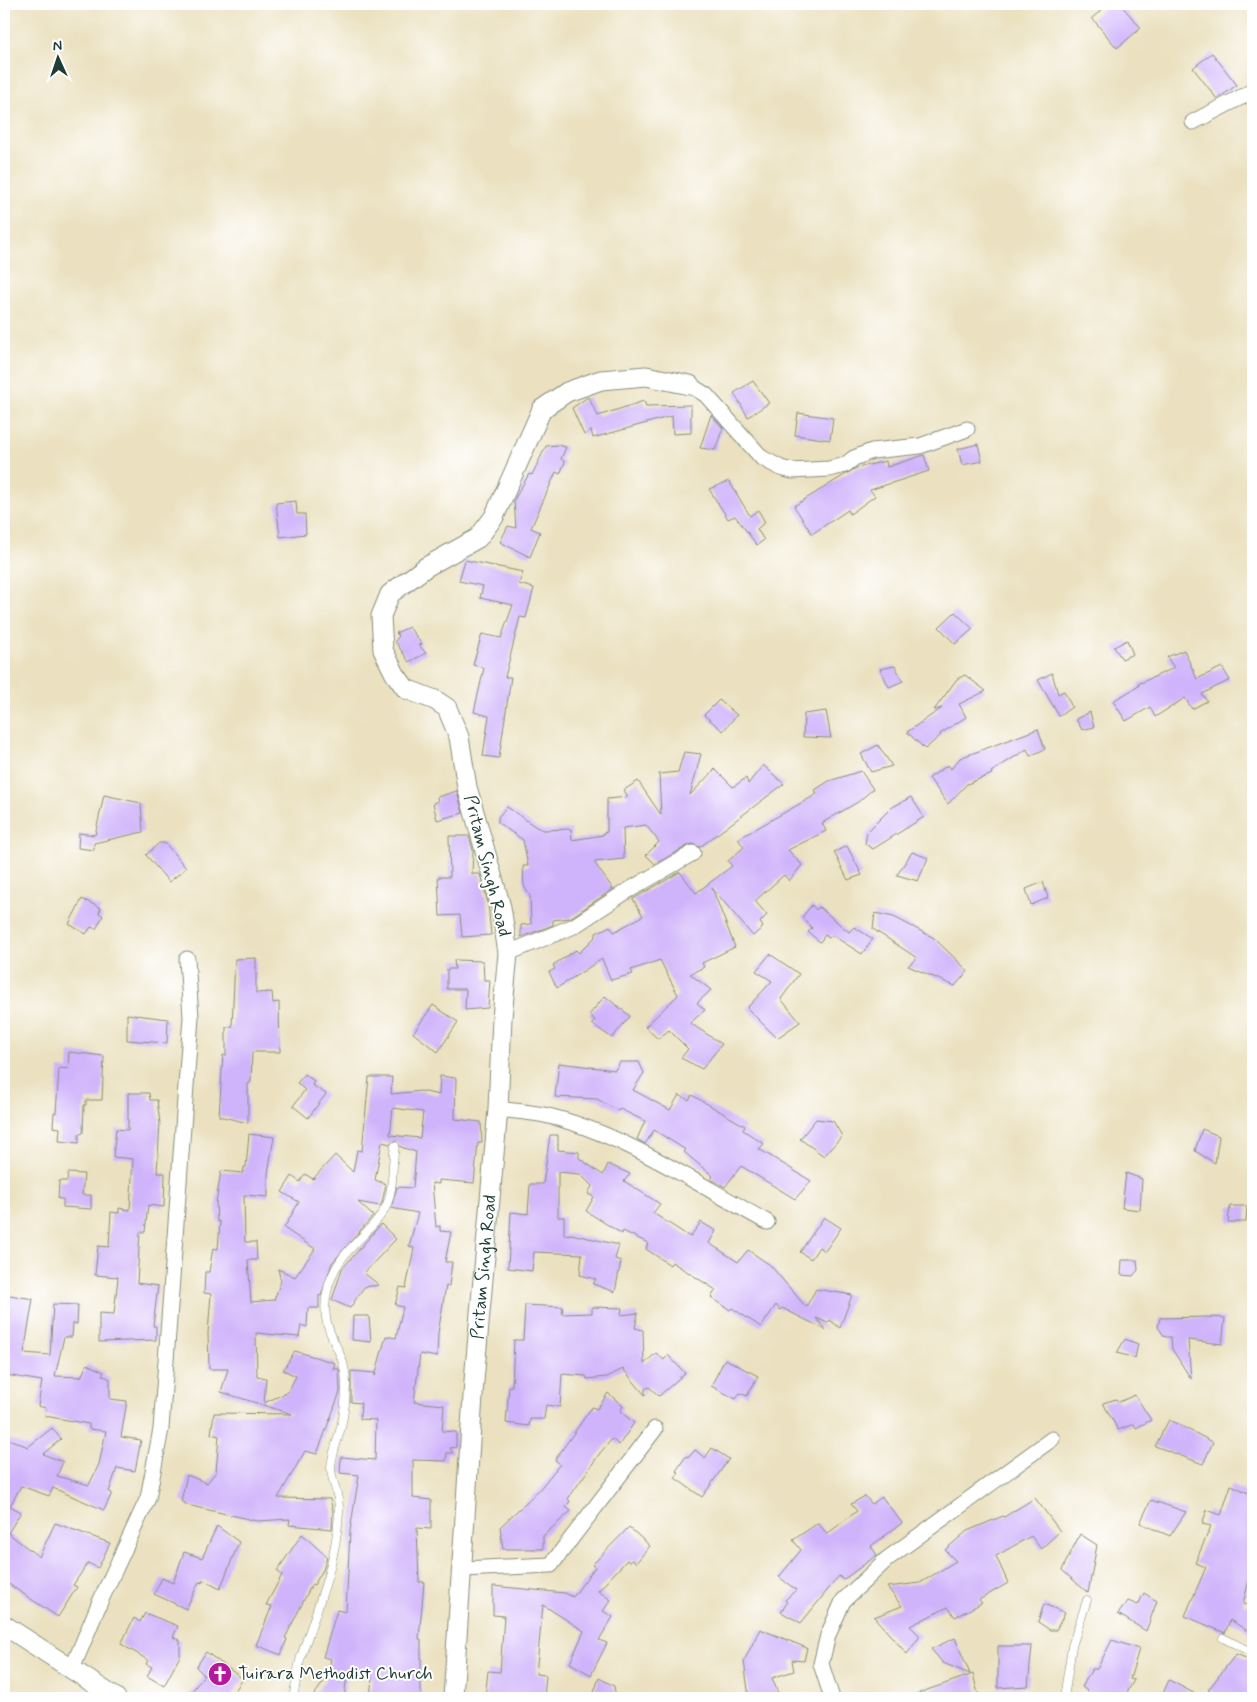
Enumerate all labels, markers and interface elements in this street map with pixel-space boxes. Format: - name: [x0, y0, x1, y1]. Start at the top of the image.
- north arrow: [32, 32, 82, 82]
- text: N: [52, 37, 63, 55]
- street label: Pritam Singh Road: [458, 793, 516, 939]
- street label: Pritam Singh Road: [466, 1194, 502, 1340]
- church icon: Tuirara Methodist Church: [207, 1661, 233, 1687]
- place label: Tuirara Methodist Church: [238, 1662, 433, 1686]

